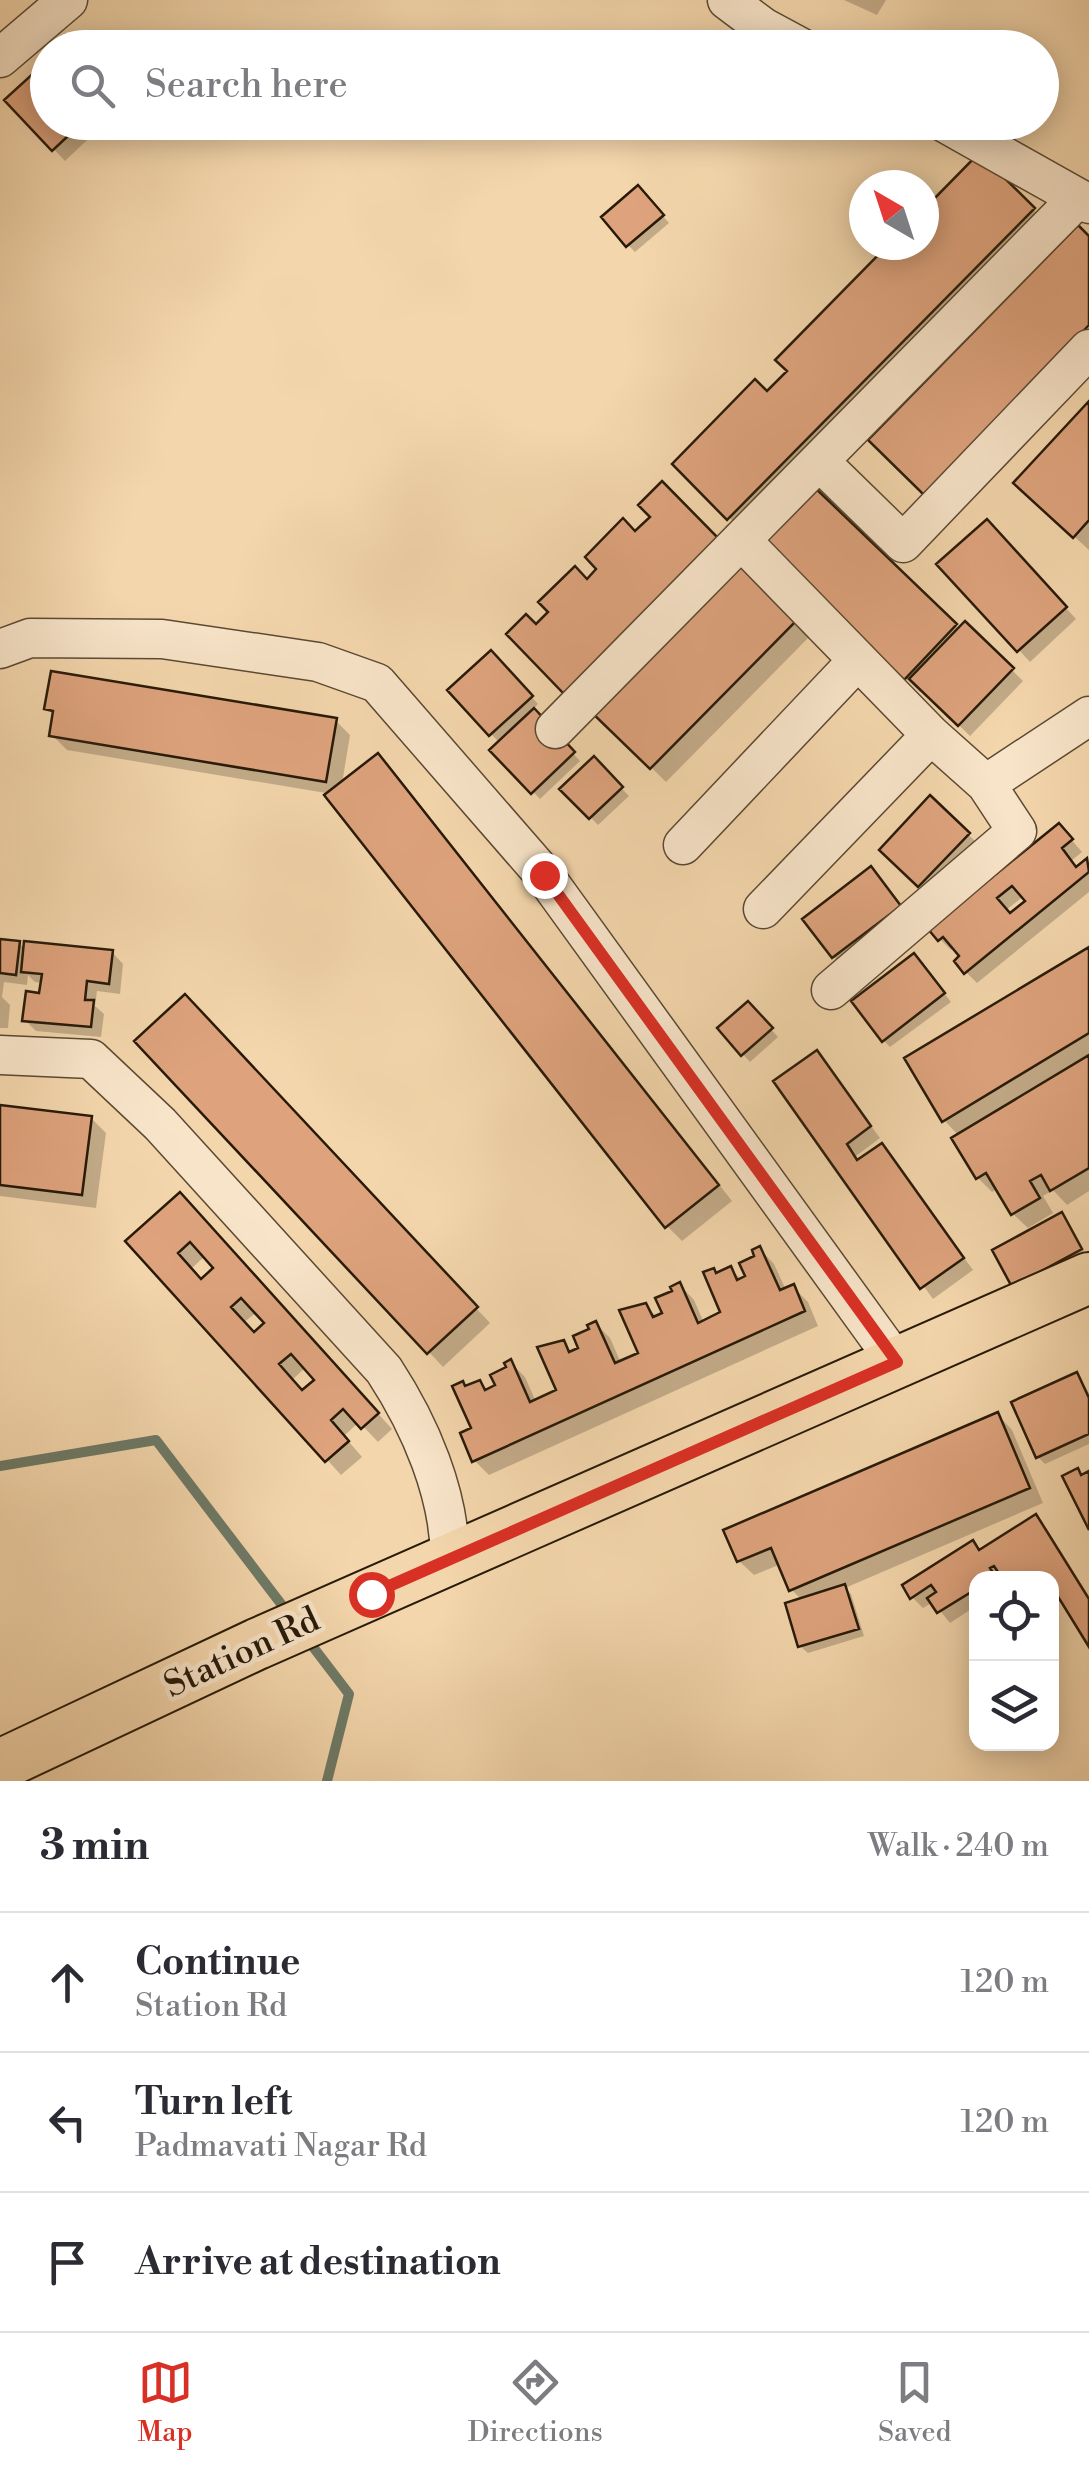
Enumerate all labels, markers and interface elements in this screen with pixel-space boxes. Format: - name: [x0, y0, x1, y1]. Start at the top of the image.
- search box: [30, 30, 1059, 140]
- icon: search: [65, 58, 120, 113]
- text: Search here: [145, 62, 348, 109]
- north arrow: [849, 170, 939, 260]
- route end: [522, 853, 568, 899]
- map controls: [969, 1571, 1059, 1751]
- button: locate: [969, 1571, 1059, 1661]
- route start: [349, 1572, 395, 1618]
- street label: Station Rd: [157, 1598, 327, 1708]
- button: layers: [969, 1661, 1059, 1751]
- text: 3 min: [40, 1820, 149, 1873]
- text: Walk · 240 m: [868, 1826, 1049, 1866]
- text: Continue: [135, 1939, 300, 1986]
- icon: ahead: [40, 1955, 95, 2010]
- text: 120 m: [960, 1962, 1049, 2002]
- text: Station Rd: [135, 1986, 287, 2026]
- text: Turn left: [135, 2079, 292, 2126]
- icon: left: [40, 2095, 95, 2150]
- text: 120 m: [960, 2102, 1049, 2142]
- text: Padmavati Nagar Rd: [135, 2126, 427, 2166]
- icon: arrive: [40, 2235, 95, 2290]
- text: Arrive at destination: [135, 2239, 501, 2286]
- tab: Map: [138, 2355, 193, 2450]
- tab: Directions: [468, 2355, 603, 2450]
- tab: Saved: [878, 2355, 951, 2450]

